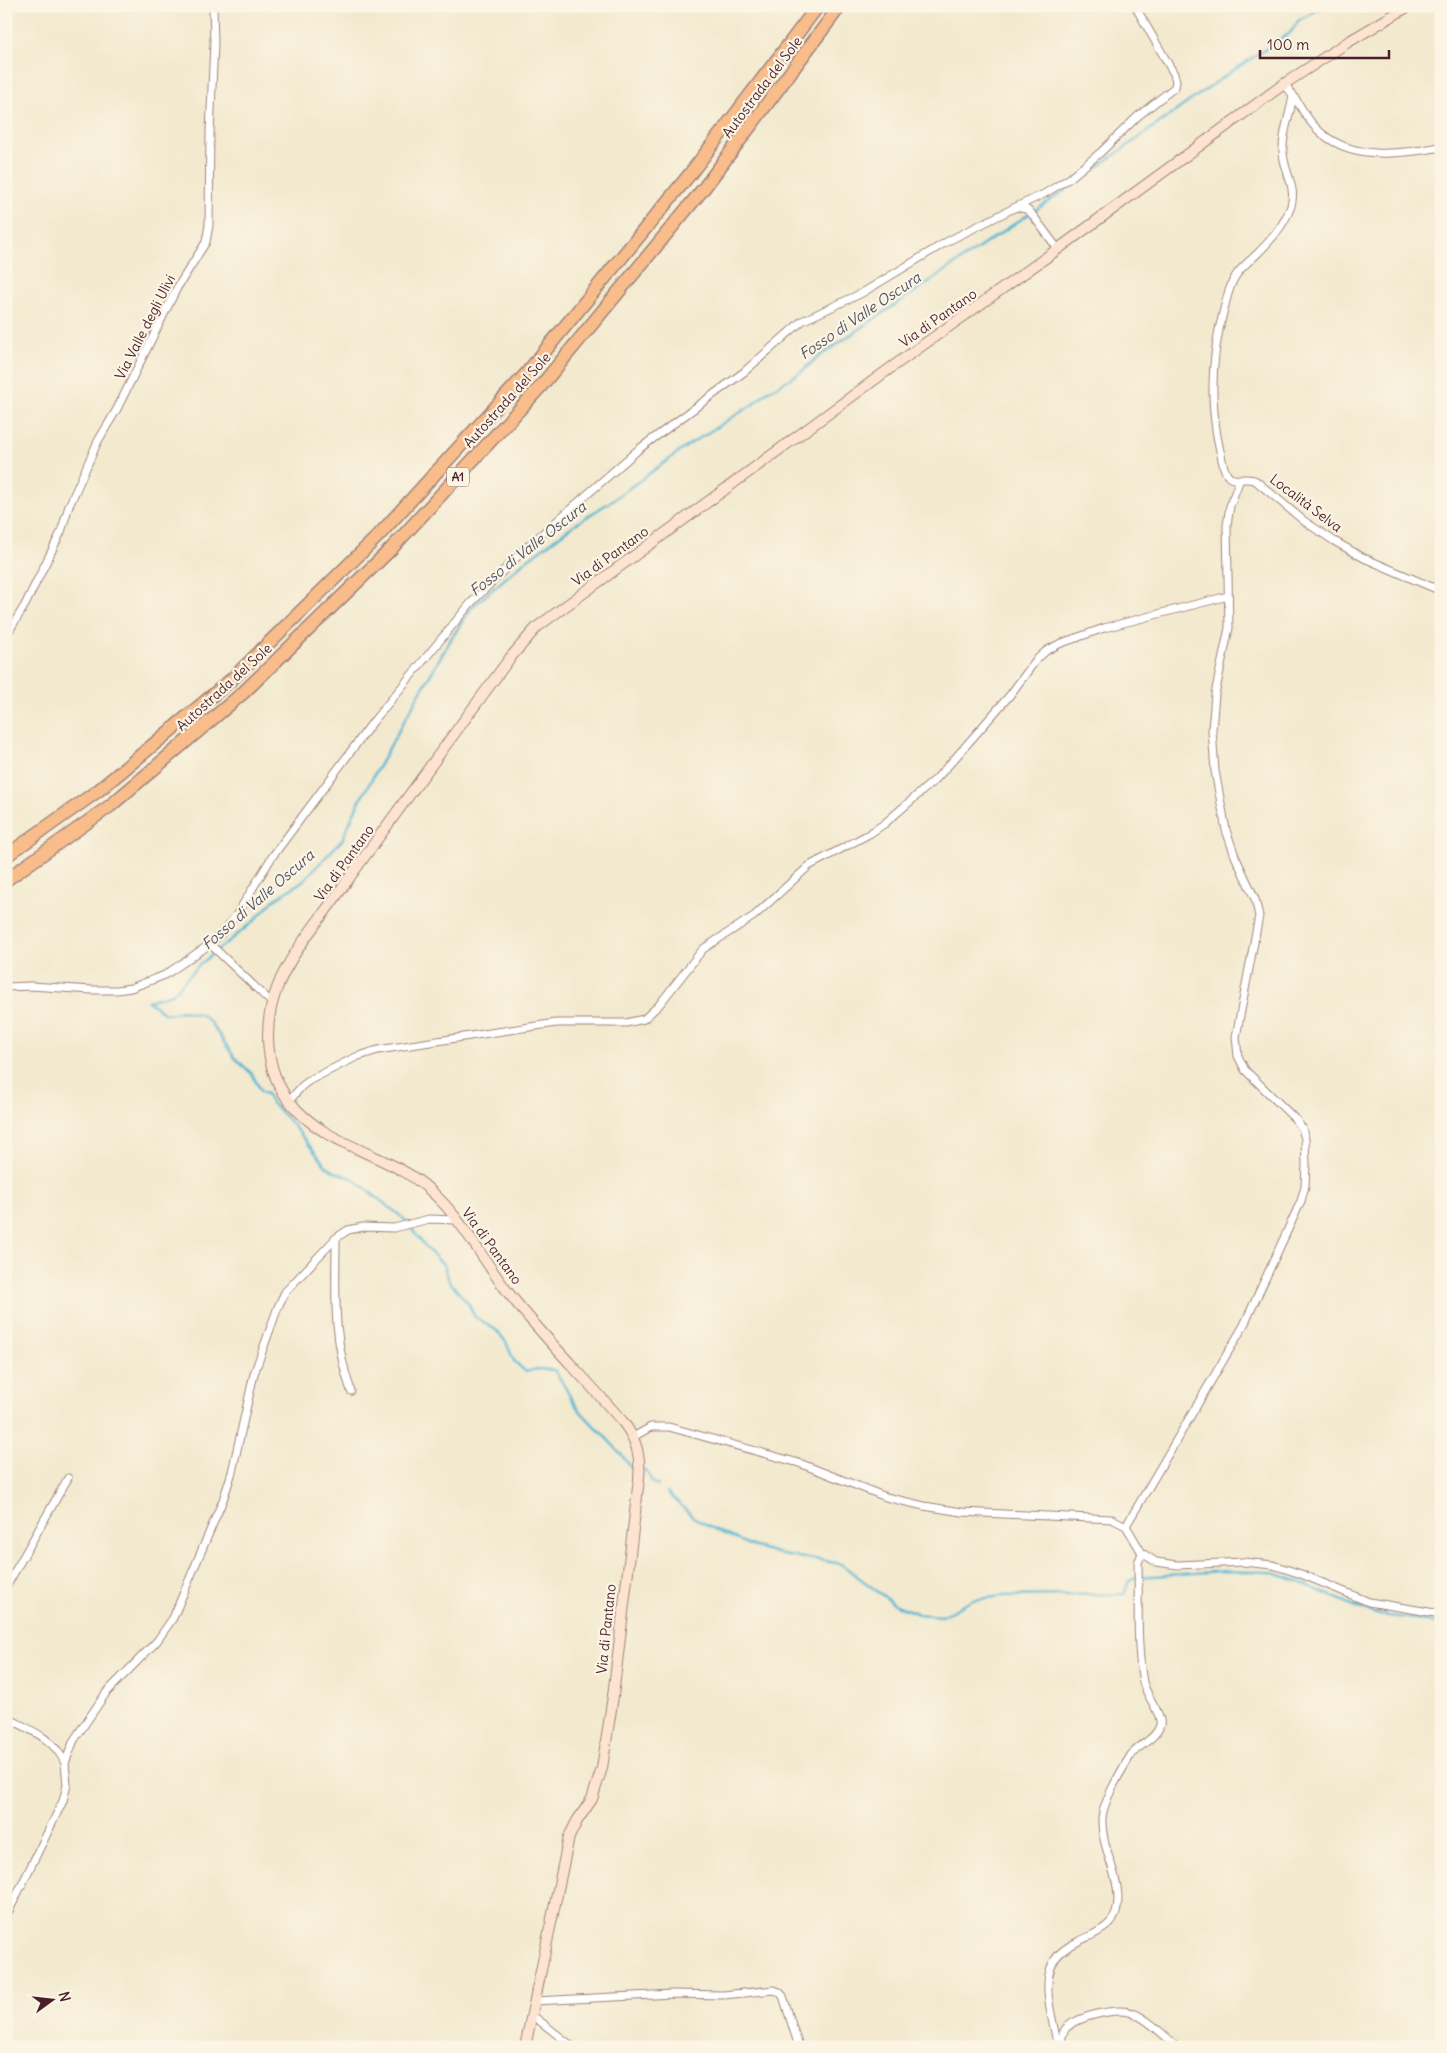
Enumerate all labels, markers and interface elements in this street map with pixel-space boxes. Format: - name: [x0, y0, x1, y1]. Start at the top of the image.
- scale bar: [1260, 28, 1388, 60]
- street label: Autostrada del Sole: [718, 33, 806, 141]
- text: 100 m: [1267, 35, 1309, 54]
- water label: Fosso di Valle Oscura: [795, 267, 925, 363]
- street label: Via Valle degli Ulivi: [111, 272, 179, 382]
- street label: Via di Pantano: [896, 285, 980, 351]
- street label: Autostrada del Sole: [459, 348, 555, 452]
- road number: A1: [447, 468, 469, 487]
- street label: Località Selva: [1266, 470, 1346, 536]
- water label: Fosso di Valle Oscura: [466, 496, 591, 600]
- street label: Via di Pantano: [568, 522, 652, 590]
- street label: Autostrada del Sole: [172, 639, 276, 735]
- street label: Via di Pantano: [310, 821, 378, 905]
- water label: Fosso di Valle Oscura: [198, 845, 319, 954]
- street label: Via di Pantano: [458, 1204, 526, 1288]
- street label: Via di Pantano: [592, 1583, 620, 1675]
- north arrow: [28, 1976, 78, 2026]
- text: N: [55, 1990, 75, 2004]

